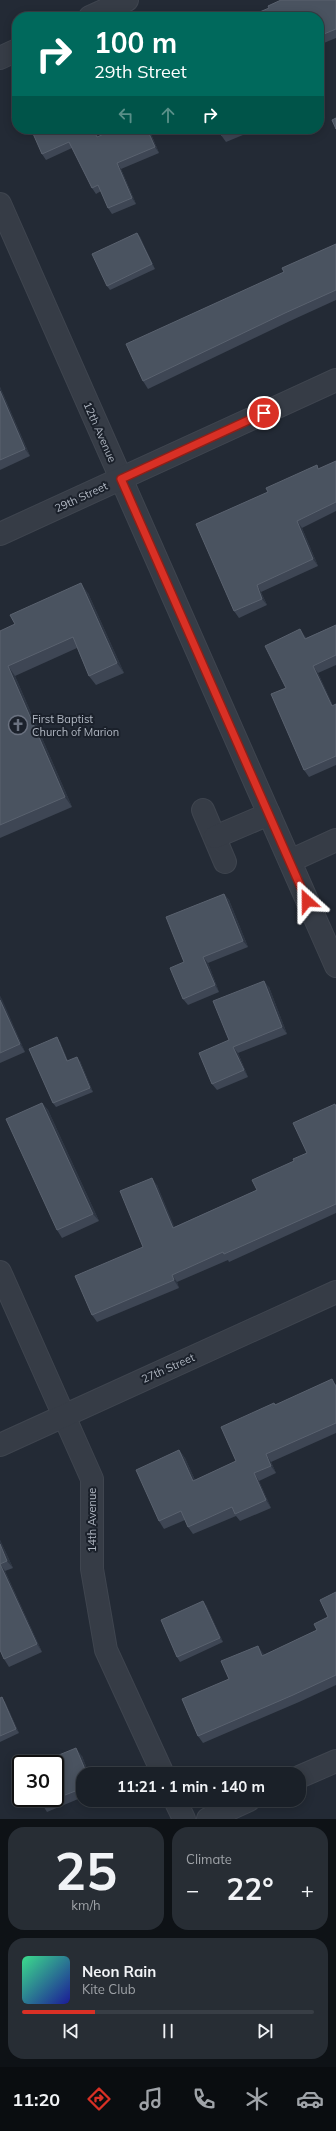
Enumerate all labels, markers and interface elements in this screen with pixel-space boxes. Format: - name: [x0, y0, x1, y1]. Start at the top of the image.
- text: 100 m: [94, 25, 177, 60]
- icon: right: [28, 28, 80, 80]
- text: 29th Street: [94, 60, 187, 83]
- icon: left: [115, 104, 137, 126]
- icon: ahead: [157, 104, 179, 126]
- icon: right: [199, 104, 221, 126]
- pin: [247, 396, 281, 430]
- street label: 12th Avenue: [80, 400, 120, 464]
- icon: arrive: [253, 402, 275, 424]
- street label: 29th Street: [52, 479, 110, 515]
- place label: First Baptist Church of Marion: [32, 712, 119, 739]
- church icon: First Baptist Church of Marion: [7, 714, 29, 736]
- position arrow: [286, 880, 328, 922]
- street label: 27th Street: [139, 1350, 197, 1386]
- street label: 14th Avenue: [85, 1488, 99, 1552]
- speed limit sign: 30: [12, 1755, 64, 1807]
- text: 11:21 · 1 min · 140 m: [117, 1777, 265, 1796]
- text: 25: [55, 1838, 117, 1903]
- text: Climate: [186, 1851, 232, 1867]
- text: 22°: [226, 1870, 274, 1908]
- text: −: [186, 1876, 199, 1904]
- text: +: [301, 1876, 314, 1904]
- text: km/h: [71, 1897, 101, 1913]
- text: Neon Rain: [82, 1962, 156, 1981]
- text: Kite Club: [82, 1981, 136, 1997]
- icon: previous: [60, 2020, 82, 2042]
- icon: pause: [157, 2020, 179, 2042]
- icon: next: [254, 2020, 276, 2042]
- icon: directions: [85, 2085, 113, 2113]
- icon: music: [137, 2085, 165, 2113]
- icon: phone: [190, 2085, 218, 2113]
- icon: climate: [243, 2085, 271, 2113]
- icon: car: [296, 2085, 324, 2113]
- text: 11:20: [12, 2088, 60, 2111]

